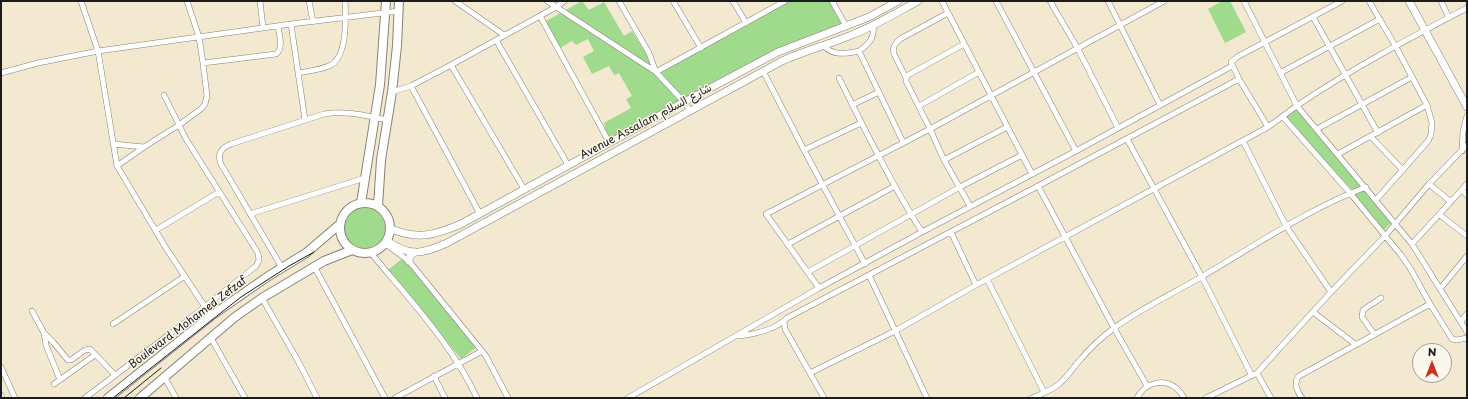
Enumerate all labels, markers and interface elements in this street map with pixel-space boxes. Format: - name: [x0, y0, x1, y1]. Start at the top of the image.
- street label: Avenue Assalam شارع السلام: [578, 82, 714, 162]
- street label: Boulevard Mohamed Zefzaf: [126, 274, 250, 372]
- north arrow: [1412, 343, 1452, 383]
- text: N: [1428, 343, 1436, 360]

